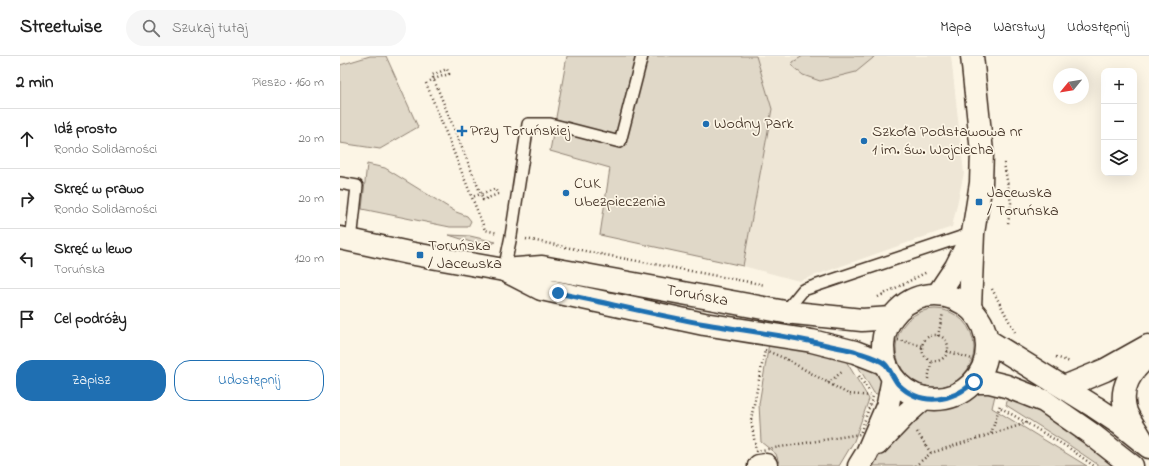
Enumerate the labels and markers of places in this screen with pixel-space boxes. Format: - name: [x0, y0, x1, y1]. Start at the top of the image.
- place label: Wodny Park: [714, 112, 794, 136]
- place label: Przy Toruńskiej: [470, 119, 571, 143]
- marker: Wodny Park: [701, 119, 711, 129]
- place label: Szkoła Podstawowa nr 1 im. św. Wojciecha: [872, 120, 1023, 162]
- marker: Przy Toruńskiej: [457, 126, 467, 136]
- marker: Szkoła Podstawowa nr 1 im. św. Wojciecha: [859, 136, 869, 146]
- place label: CUK Ubezpieczenia: [574, 172, 666, 214]
- place label: Jacewska / Toruńska: [987, 181, 1059, 223]
- marker: CUK Ubezpieczenia: [561, 188, 571, 198]
- marker: Jacewska / Toruńska: [974, 197, 984, 207]
- place label: Toruńska / Jacewska: [428, 234, 502, 276]
- marker: Toruńska / Jacewska: [415, 250, 425, 260]

